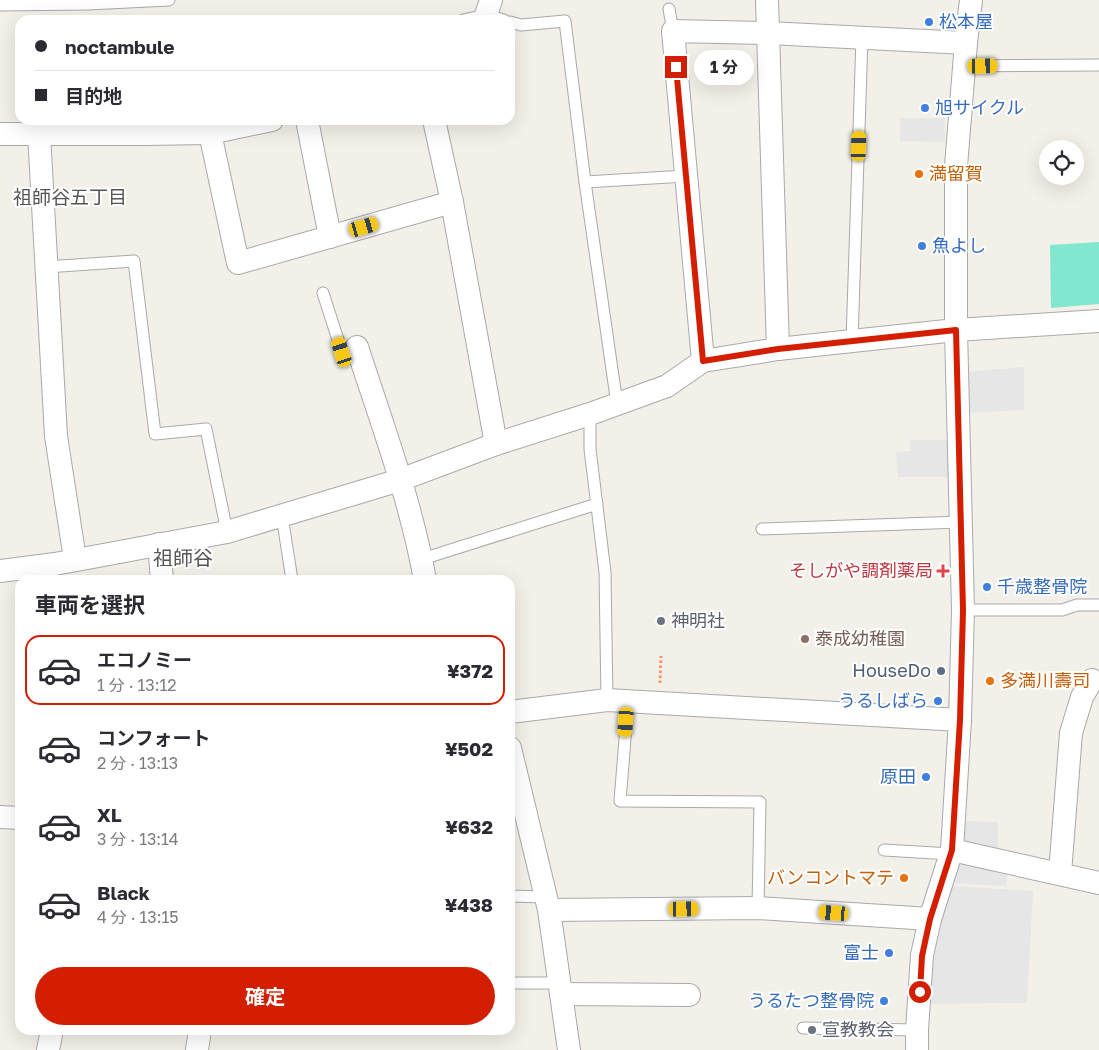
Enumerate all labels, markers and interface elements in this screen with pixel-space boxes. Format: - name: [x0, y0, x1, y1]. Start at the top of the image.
- place label: 松本屋: [939, 10, 993, 32]
- marker: 松本屋: [923, 16, 935, 28]
- text: noctambule: [65, 35, 175, 58]
- callout: 1 分: [694, 50, 754, 84]
- route end: [665, 56, 687, 78]
- text: 1 分: [710, 57, 738, 77]
- car: [967, 58, 998, 74]
- text: 目的地: [65, 84, 122, 107]
- place label: 旭サイクル: [935, 96, 1024, 118]
- marker: 旭サイクル: [919, 102, 931, 114]
- car: [850, 131, 867, 161]
- map controls: [1039, 140, 1084, 185]
- button: locate: [1039, 140, 1084, 185]
- place label: 満留賀: [929, 162, 983, 184]
- marker: 満留賀: [913, 168, 925, 180]
- district label: 祖師谷五丁目: [13, 185, 127, 208]
- car: [347, 216, 380, 238]
- place label: 魚よし: [932, 234, 986, 256]
- marker: 魚よし: [916, 240, 928, 252]
- car: [330, 335, 353, 369]
- district label: 祖師谷: [153, 545, 213, 569]
- place label: そしがや調剤薬局: [789, 559, 933, 581]
- marker: そしがや調剤薬局: [937, 565, 949, 577]
- place label: 千歳整骨院: [997, 575, 1087, 597]
- marker: 千歳整骨院: [981, 581, 993, 593]
- text: 車両を選択: [35, 591, 145, 618]
- place label: 神明社: [671, 609, 725, 631]
- marker: 神明社: [655, 615, 667, 627]
- place label: 泰成幼稚園: [815, 627, 905, 649]
- marker: 泰成幼稚園: [799, 633, 811, 645]
- icon: car: [37, 648, 82, 693]
- text: エコノミー: [97, 648, 192, 671]
- text: ¥372: [447, 659, 493, 682]
- place label: HouseDo: [852, 659, 931, 681]
- marker: HouseDo: [935, 665, 947, 677]
- place label: 多満川壽司: [1000, 669, 1090, 691]
- text: 1 分 · 13:12: [97, 675, 177, 695]
- marker: 多満川壽司: [984, 675, 996, 687]
- place label: うるしばら: [838, 689, 928, 711]
- marker: うるしばら: [932, 695, 944, 707]
- car: [617, 707, 634, 737]
- icon: car: [37, 726, 82, 771]
- text: コンフォート: [97, 726, 210, 749]
- text: ¥502: [445, 737, 493, 760]
- text: 2 分 · 13:13: [97, 753, 178, 773]
- place label: 原田: [880, 765, 916, 787]
- marker: 原田: [920, 771, 932, 783]
- text: XL: [97, 803, 122, 826]
- icon: car: [37, 804, 82, 849]
- text: ¥632: [445, 815, 493, 838]
- text: 3 分 · 13:14: [97, 829, 179, 849]
- place label: バンコントマテ: [767, 866, 894, 888]
- marker: バンコントマテ: [898, 872, 910, 884]
- text: Black: [97, 881, 150, 904]
- icon: car: [37, 882, 82, 927]
- text: ¥438: [445, 893, 493, 916]
- car: [668, 901, 699, 917]
- car: [818, 904, 849, 922]
- text: 4 分 · 13:15: [97, 907, 179, 927]
- place label: 富士: [843, 941, 879, 963]
- marker: 富士: [883, 947, 895, 959]
- button: 確定: [35, 967, 495, 1025]
- route start: [909, 981, 931, 1003]
- place label: うるたつ整骨院: [748, 989, 874, 1011]
- marker: うるたつ整骨院: [878, 995, 890, 1007]
- place label: 宣教教会: [822, 1018, 894, 1040]
- marker: 宣教教会: [806, 1024, 818, 1036]

